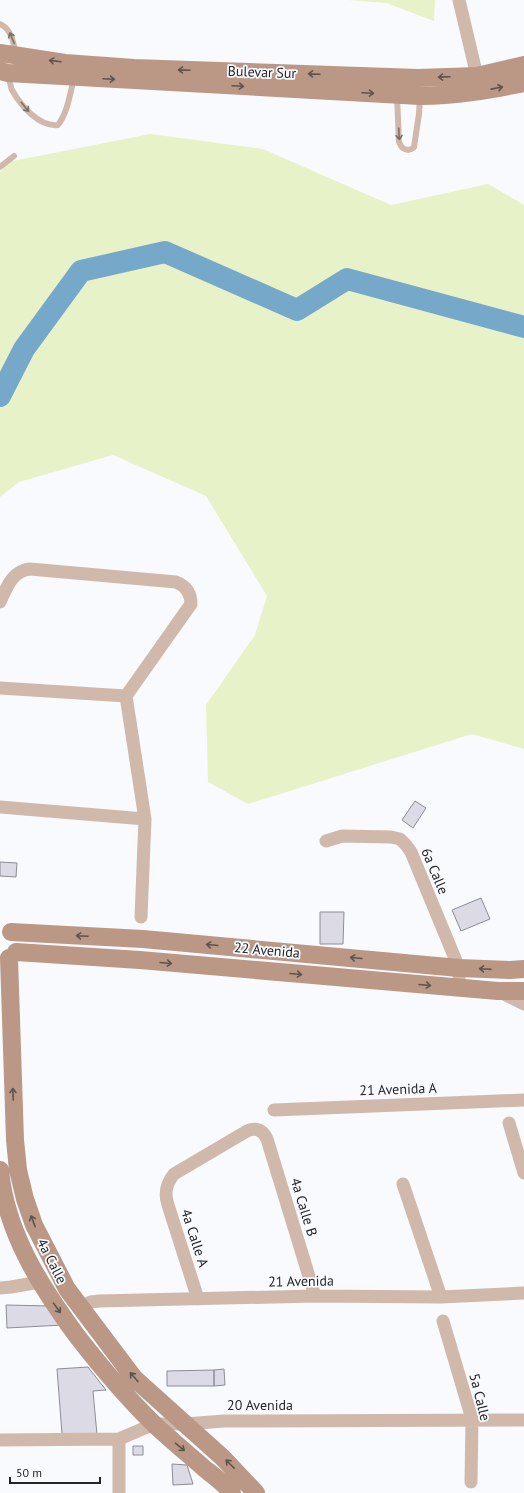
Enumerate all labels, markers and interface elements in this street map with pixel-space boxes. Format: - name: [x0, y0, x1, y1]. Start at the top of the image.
- one-way arrow: [7, 32, 15, 44]
- one-way arrow: [49, 57, 62, 65]
- street label: Bulevar Sur: [227, 62, 297, 82]
- one-way arrow: [178, 66, 191, 73]
- one-way arrow: [308, 71, 321, 78]
- one-way arrow: [438, 73, 451, 81]
- one-way arrow: [102, 75, 115, 82]
- one-way arrow: [231, 82, 244, 90]
- one-way arrow: [491, 84, 504, 92]
- one-way arrow: [361, 89, 374, 97]
- one-way arrow: [21, 102, 30, 113]
- one-way arrow: [395, 127, 403, 140]
- street label: 6a Calle: [417, 845, 453, 897]
- one-way arrow: [76, 932, 89, 940]
- street label: 22 Avenida: [233, 938, 301, 962]
- one-way arrow: [206, 942, 219, 949]
- one-way arrow: [350, 955, 363, 962]
- one-way arrow: [159, 959, 172, 966]
- one-way arrow: [479, 965, 492, 973]
- one-way arrow: [289, 970, 302, 977]
- one-way arrow: [418, 981, 431, 988]
- street label: 21 Avenida A: [359, 1079, 438, 1099]
- one-way arrow: [9, 1088, 17, 1101]
- street label: 4a Calle B: [287, 1176, 321, 1238]
- street label: 4a Calle A: [177, 1207, 213, 1270]
- one-way arrow: [29, 1216, 36, 1228]
- street label: 4a Calle: [33, 1235, 71, 1287]
- street label: 21 Avenida: [268, 1271, 334, 1291]
- one-way arrow: [53, 1303, 61, 1314]
- street label: 5a Calle: [465, 1371, 495, 1423]
- one-way arrow: [129, 1372, 138, 1382]
- street label: 20 Avenida: [227, 1396, 293, 1414]
- one-way arrow: [175, 1443, 185, 1452]
- scale bar: [10, 1459, 100, 1485]
- one-way arrow: [225, 1459, 235, 1469]
- text: 50 m: [16, 1465, 42, 1480]

